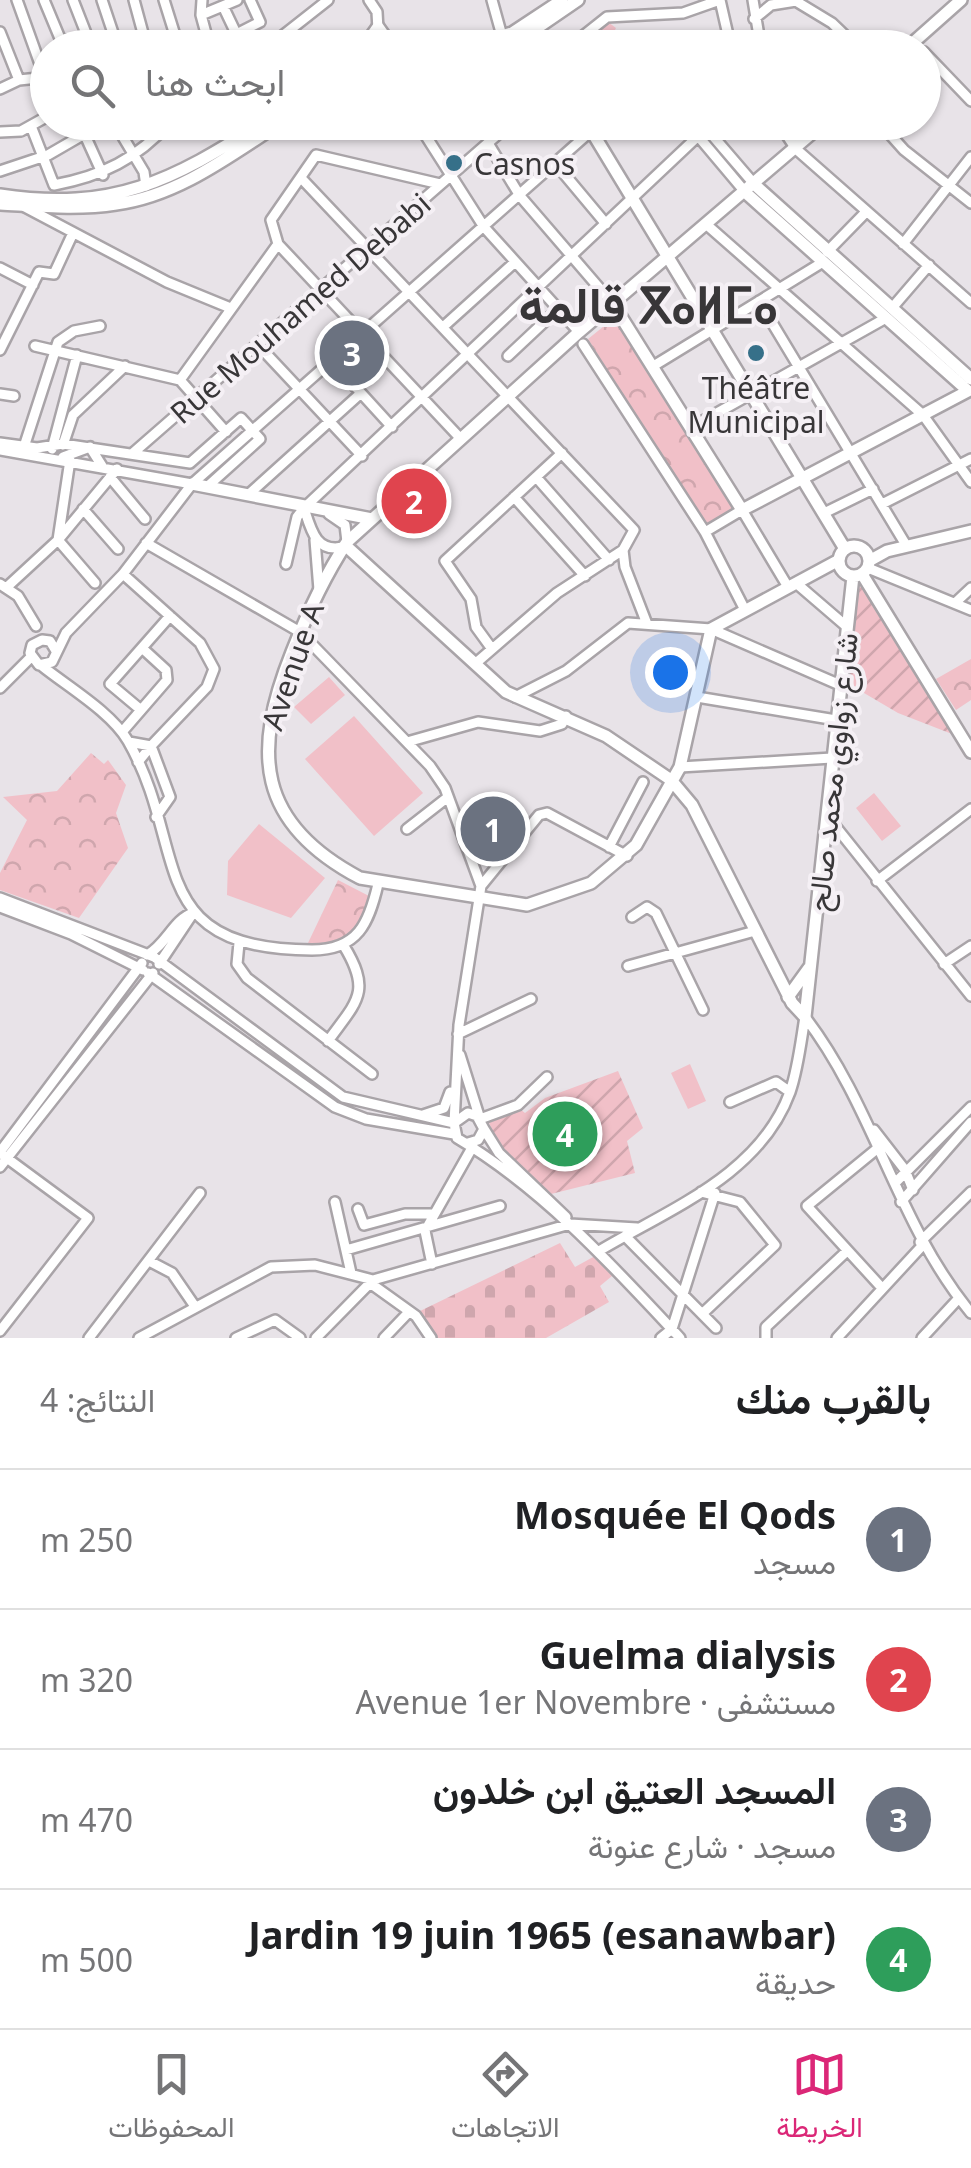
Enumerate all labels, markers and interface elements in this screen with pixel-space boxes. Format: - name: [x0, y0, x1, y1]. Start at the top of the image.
- search box: [30, 30, 941, 140]
- text: ابحث هنا: [145, 55, 285, 107]
- icon: search: [65, 58, 120, 113]
- place label: Casnos: [474, 143, 575, 184]
- marker: Casnos: [443, 152, 465, 174]
- street label: Rue Mouhamed Debabi: [161, 183, 439, 433]
- district label: قالمة ⴳⴰⵍⵎⴰ: [518, 270, 778, 338]
- pin: 3: [320, 316, 384, 390]
- marker: Théâtre Municipal: [745, 342, 767, 364]
- place label: Théâtre Municipal: [687, 367, 825, 442]
- pin: 2: [382, 464, 446, 538]
- street label: Avenue A: [251, 596, 333, 735]
- street label: شارع زواوي محمد صالح: [797, 631, 872, 914]
- your location: [645, 647, 696, 698]
- pin: 1: [460, 792, 526, 866]
- pin: 4: [532, 1096, 598, 1172]
- text: بالقرب منك: [736, 1369, 931, 1426]
- text: النتائج: 4: [40, 1378, 155, 1421]
- text: Mosquée El Qods: [514, 1488, 836, 1540]
- text: 250 m: [40, 1518, 133, 1561]
- text: 1: [889, 1518, 908, 1561]
- text: مسجد: [753, 1540, 836, 1583]
- text: Guelma dialysis: [539, 1628, 836, 1680]
- text: 320 m: [40, 1658, 133, 1701]
- text: 2: [889, 1658, 908, 1701]
- text: مستشفى · Avenue 1er Novembre: [355, 1680, 836, 1723]
- text: المسجد العتيق ابن خلدون: [433, 1763, 836, 1815]
- text: 470 m: [40, 1798, 133, 1841]
- text: 3: [889, 1798, 908, 1841]
- text: مسجد · شارع عنونة: [588, 1824, 836, 1867]
- text: Jardin 19 juin 1965 (esanawbar): [248, 1908, 836, 1960]
- text: 500 m: [40, 1938, 133, 1981]
- text: 4: [889, 1938, 908, 1981]
- text: حديقة: [755, 1960, 836, 2003]
- tab: المحفوظات: [108, 2047, 234, 2152]
- tab: الاتجاهات: [451, 2047, 560, 2152]
- tab: الخريطة: [776, 2047, 863, 2152]

